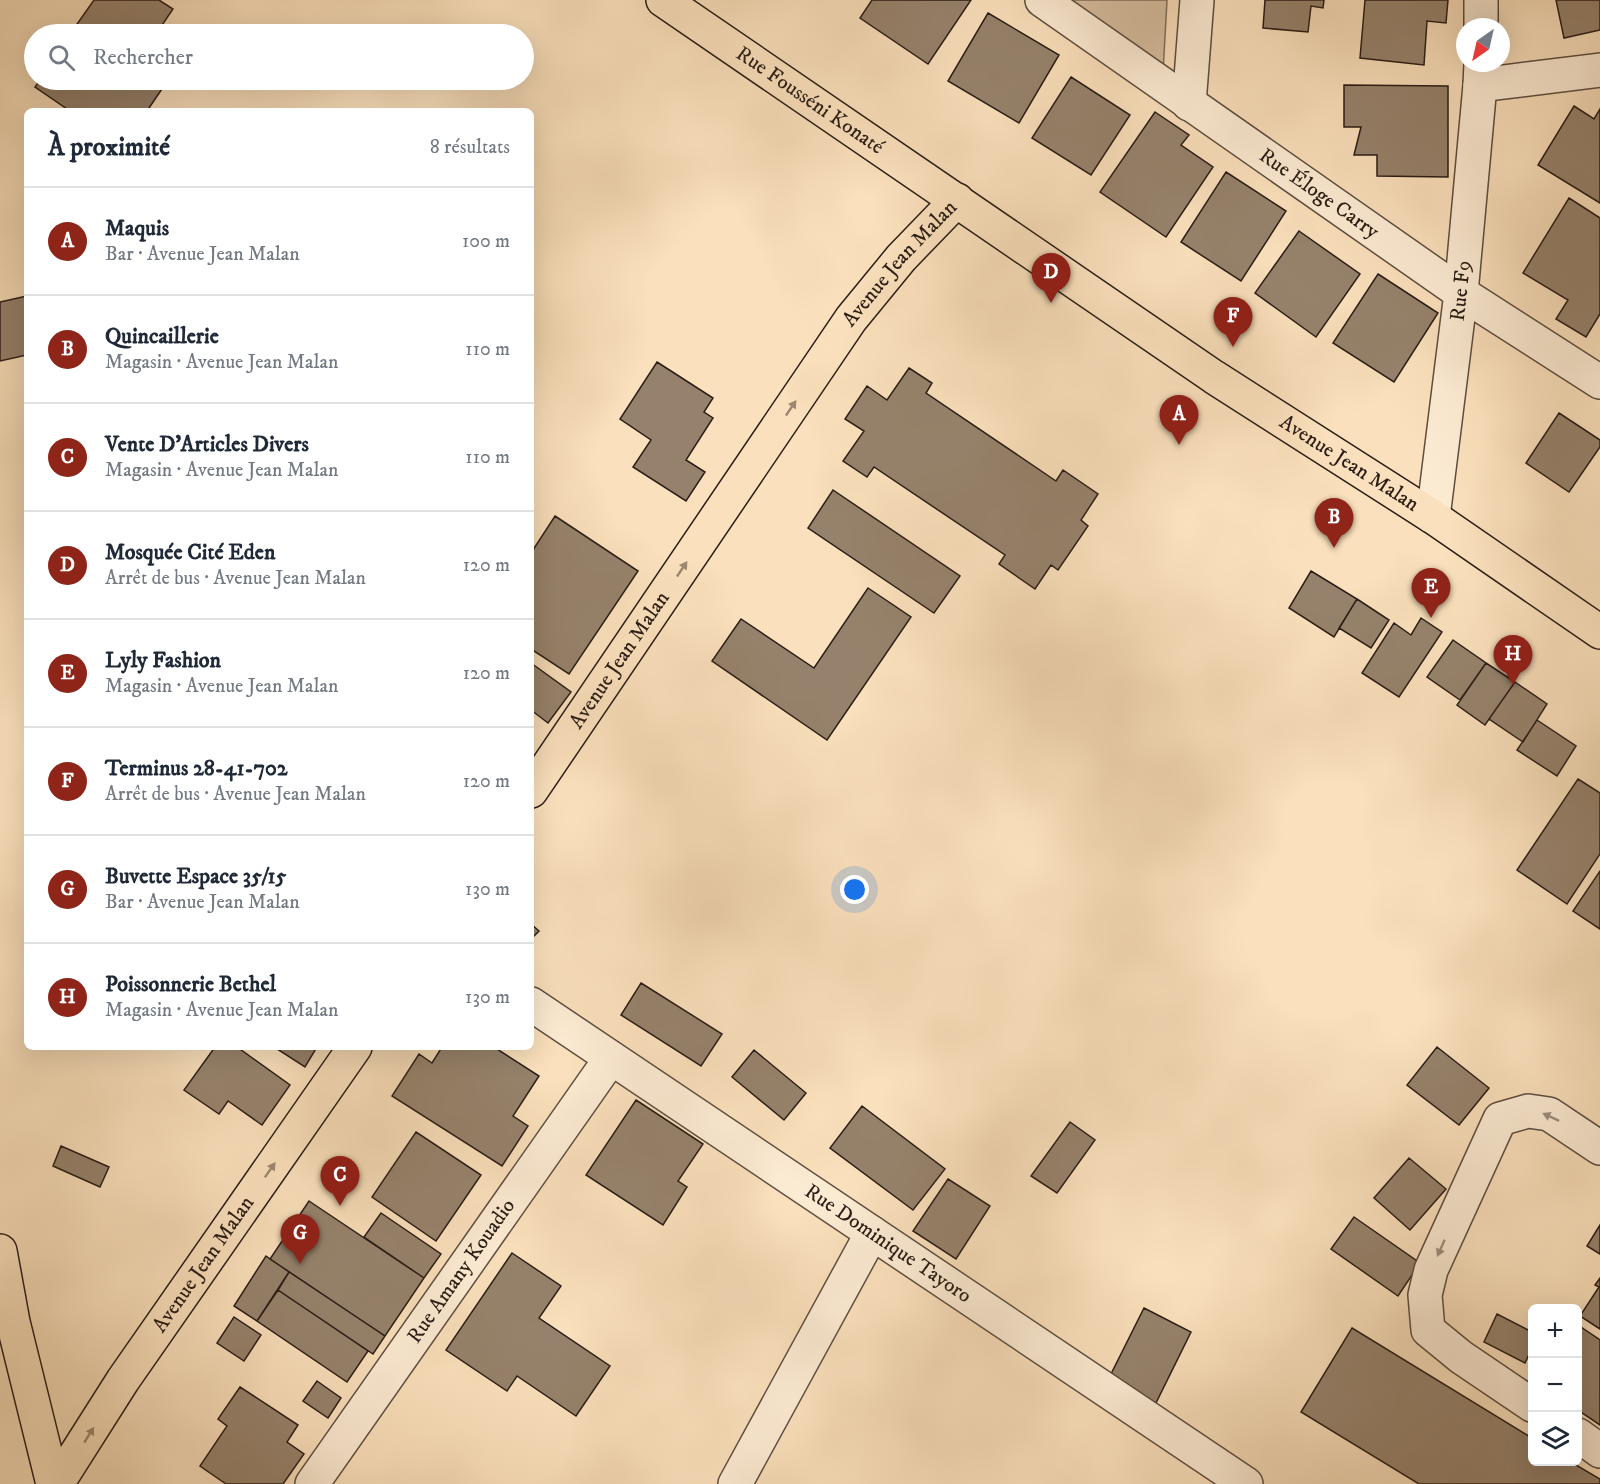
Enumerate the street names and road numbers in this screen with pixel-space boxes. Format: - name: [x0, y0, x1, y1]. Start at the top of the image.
- street label: Rue Fousséni Konaté: [731, 41, 889, 160]
- street label: Rue Éloge Carry: [1254, 143, 1385, 245]
- street label: Avenue Jean Malan: [837, 195, 963, 332]
- street label: Rue F9: [1445, 259, 1477, 322]
- street label: Avenue Jean Malan: [1274, 409, 1424, 518]
- street label: Avenue Jean Malan: [564, 586, 675, 734]
- street label: Rue Dominique Tayoro: [800, 1178, 976, 1309]
- street label: Avenue Jean Malan: [147, 1191, 260, 1338]
- street label: Rue Amany Kouadio: [402, 1194, 521, 1349]

